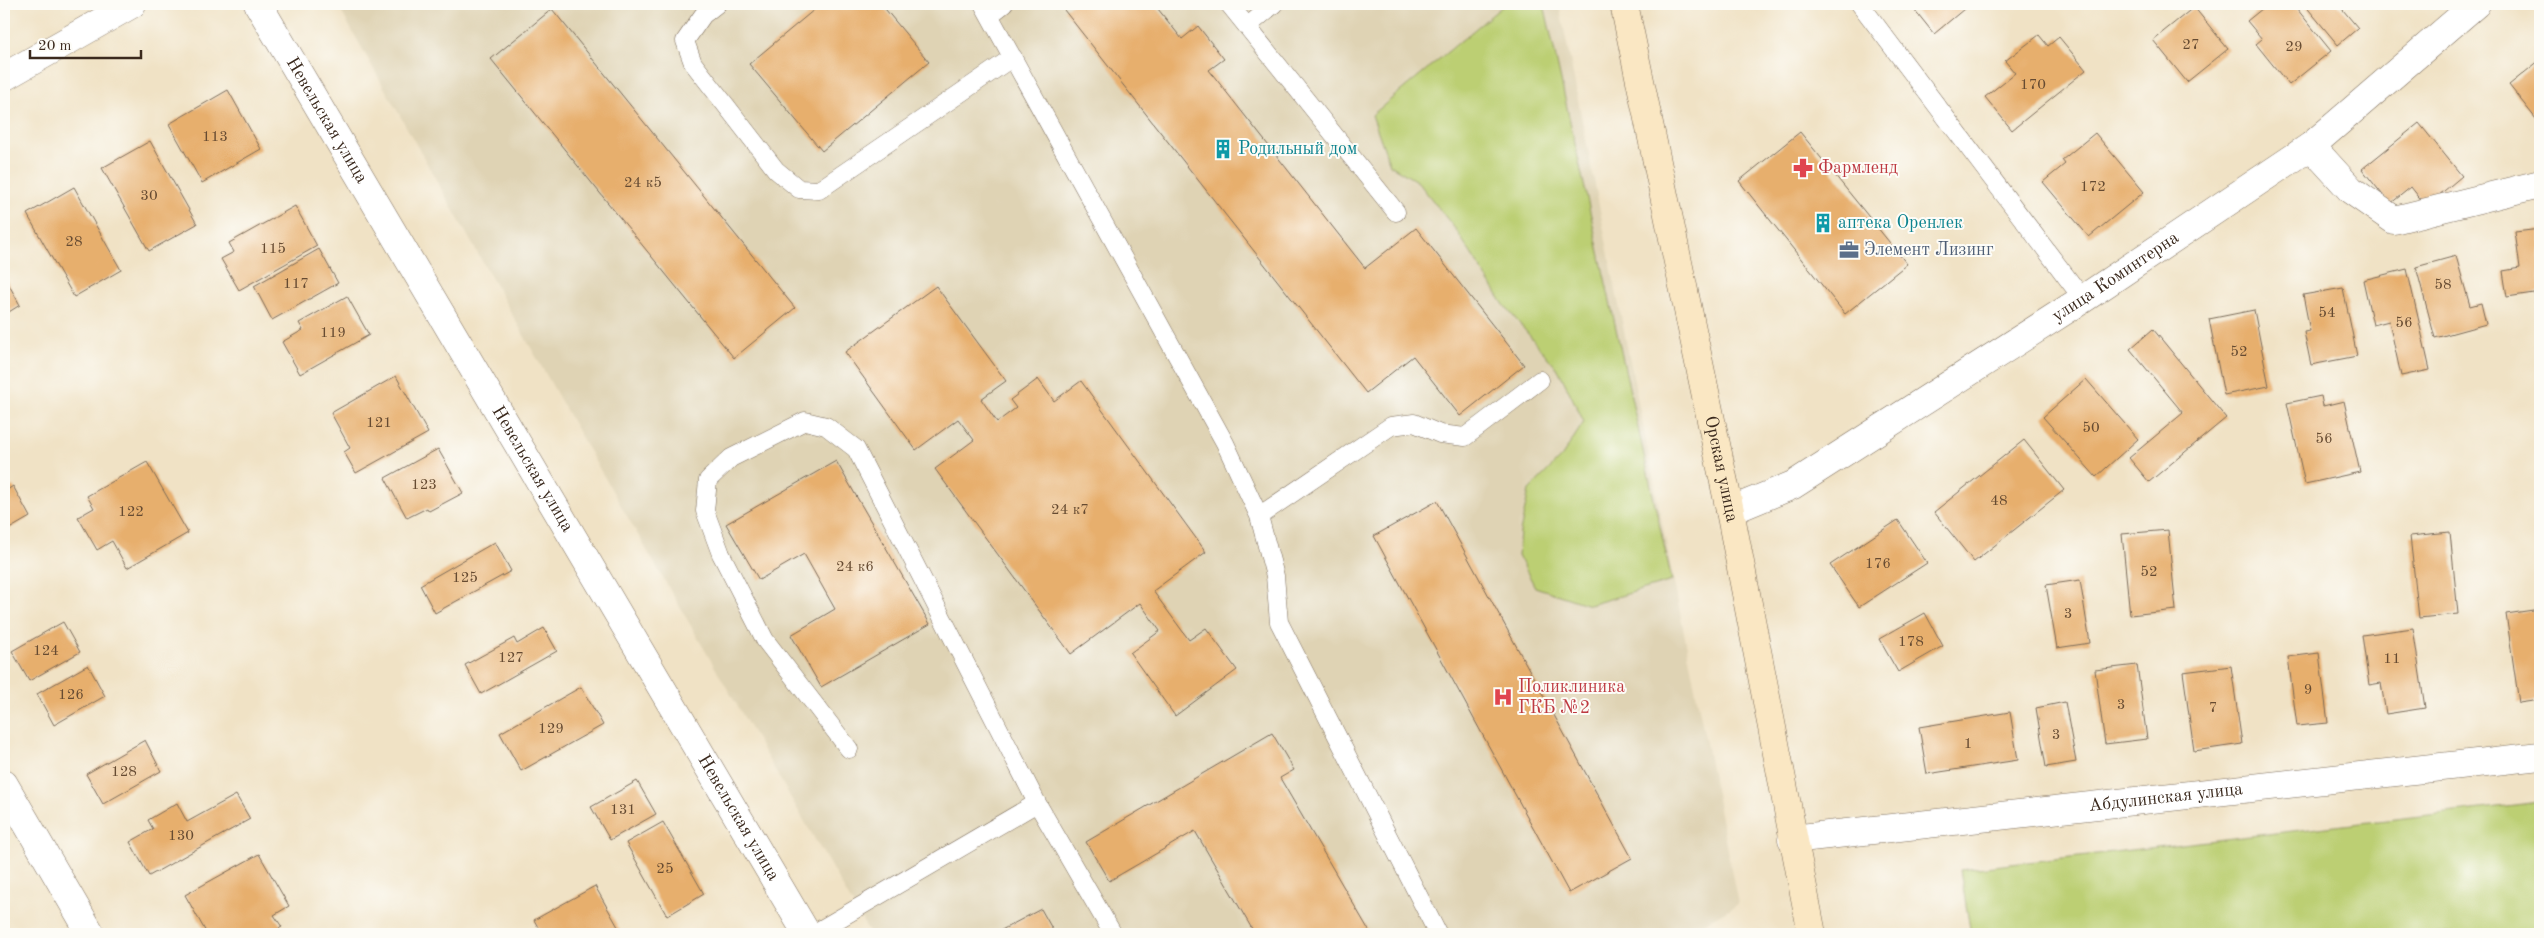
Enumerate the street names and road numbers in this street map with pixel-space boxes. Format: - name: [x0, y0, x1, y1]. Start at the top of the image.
- street label: Невельская улица: [282, 54, 371, 187]
- street label: улица Коминтерна: [2049, 228, 2182, 325]
- street label: Невельская улица: [488, 403, 577, 535]
- street label: Орская улица: [1701, 414, 1741, 524]
- street label: Невельская улица: [694, 752, 783, 884]
- street label: Абдулинская улица: [2088, 780, 2244, 815]

